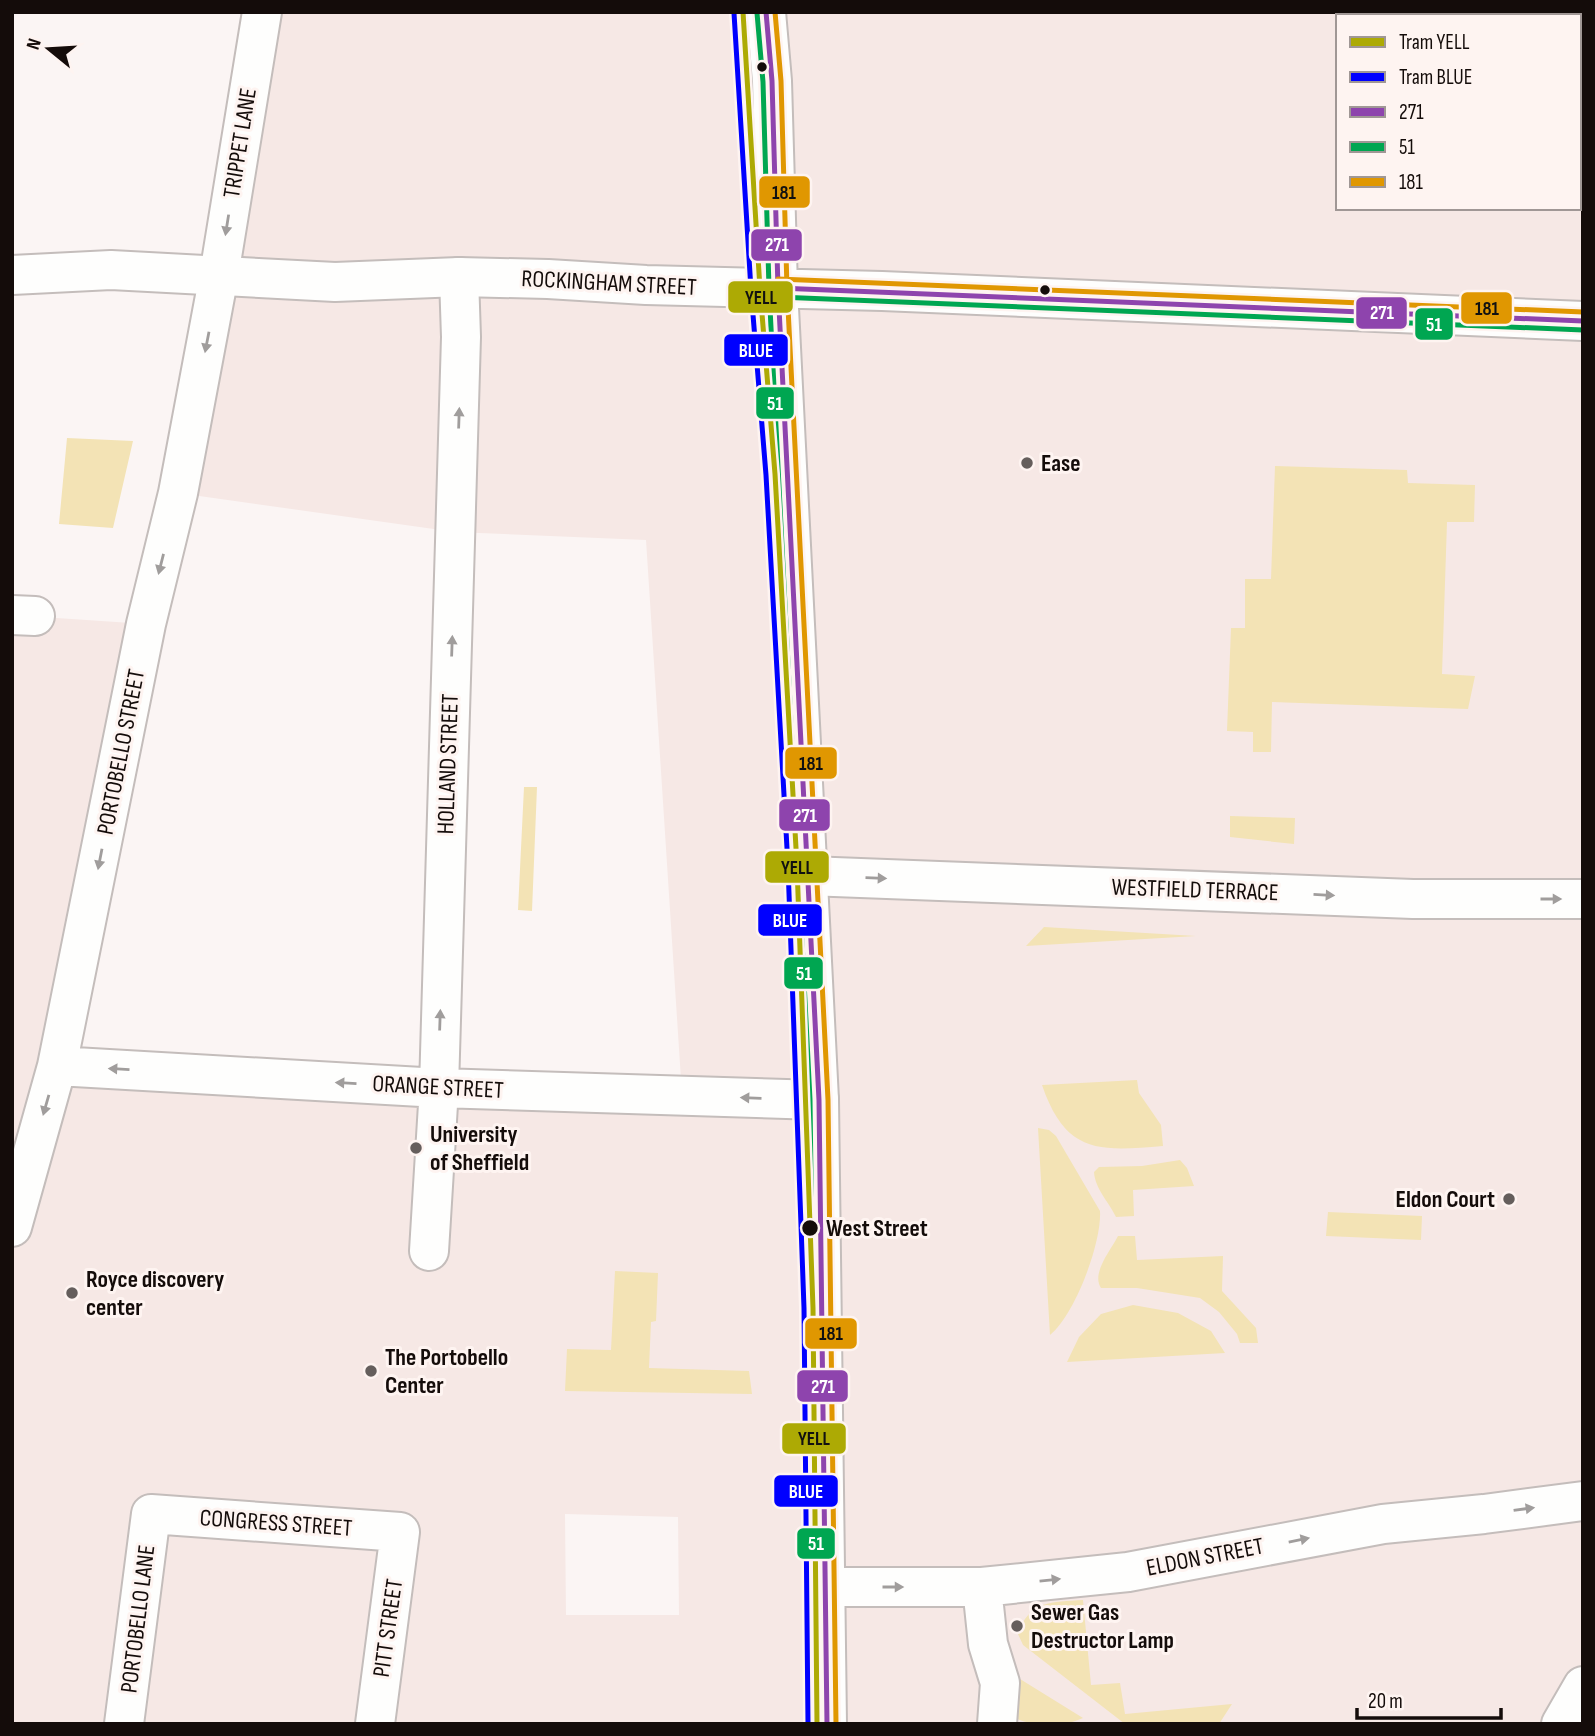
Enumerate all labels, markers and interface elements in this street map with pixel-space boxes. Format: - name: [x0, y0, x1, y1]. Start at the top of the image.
- north arrow: [14, 14, 84, 84]
- legend: [1336, 14, 1581, 210]
- text: Tram YELL: [1399, 30, 1470, 55]
- text: N: [22, 36, 47, 53]
- unlabelled marker: [755, 60, 769, 74]
- text: Tram BLUE: [1399, 65, 1472, 90]
- street label: TRIPPET LANE: [217, 86, 263, 200]
- text: 271: [1399, 100, 1424, 125]
- text: 51: [1399, 135, 1415, 160]
- text: 181: [1399, 170, 1424, 195]
- line badge: 181: [758, 175, 811, 209]
- text: 181: [772, 182, 796, 205]
- one-way arrow: [221, 214, 232, 236]
- line badge: 271: [750, 228, 803, 262]
- text: 271: [765, 234, 790, 257]
- street label: ROCKINGHAM STREET: [521, 264, 698, 302]
- line badge: YELL: [727, 280, 794, 314]
- unlabelled marker: [1038, 283, 1052, 297]
- text: YELL: [745, 287, 777, 310]
- line badge: 181: [1460, 291, 1513, 325]
- line badge: 271: [1355, 296, 1408, 330]
- text: 181: [1475, 298, 1499, 321]
- text: 271: [1370, 302, 1395, 325]
- line badge: 51: [1414, 307, 1454, 341]
- text: 51: [1426, 314, 1442, 337]
- one-way arrow: [201, 331, 212, 353]
- line badge: BLUE: [723, 333, 789, 367]
- text: BLUE: [739, 340, 773, 363]
- line badge: 51: [755, 386, 795, 420]
- text: 51: [767, 393, 783, 416]
- one-way arrow: [453, 407, 465, 429]
- place label: Ease: [1041, 449, 1080, 478]
- marker: Ease: [1019, 455, 1035, 471]
- one-way arrow: [155, 554, 166, 576]
- one-way arrow: [446, 634, 457, 656]
- street label: PORTOBELLO STREET: [91, 667, 151, 837]
- street label: HOLLAND STREET: [431, 693, 465, 835]
- line badge: 181: [784, 746, 838, 780]
- text: 181: [799, 753, 823, 776]
- line badge: 271: [778, 798, 831, 832]
- text: 271: [793, 805, 818, 828]
- one-way arrow: [95, 848, 106, 870]
- line badge: YELL: [764, 850, 830, 884]
- text: YELL: [781, 857, 813, 880]
- one-way arrow: [865, 872, 887, 883]
- street label: WESTFIELD TERRACE: [1111, 873, 1279, 907]
- one-way arrow: [1313, 889, 1335, 900]
- one-way arrow: [1540, 893, 1562, 905]
- line badge: BLUE: [757, 903, 823, 937]
- text: BLUE: [773, 910, 807, 933]
- line badge: 51: [783, 956, 824, 990]
- text: 51: [796, 963, 812, 986]
- one-way arrow: [435, 1009, 446, 1031]
- one-way arrow: [108, 1063, 130, 1074]
- street label: ORANGE STREET: [372, 1069, 505, 1105]
- one-way arrow: [335, 1077, 357, 1088]
- one-way arrow: [740, 1093, 762, 1104]
- one-way arrow: [40, 1095, 51, 1117]
- place label: University of Sheffield: [430, 1120, 529, 1177]
- marker: University of Sheffield: [408, 1140, 424, 1156]
- place label: Eldon Court: [1396, 1185, 1495, 1214]
- marker: Eldon Court: [1501, 1191, 1517, 1207]
- place label: West Street: [826, 1214, 928, 1243]
- marker: West Street: [800, 1218, 820, 1238]
- place label: Royce discovery center: [86, 1265, 224, 1322]
- marker: Royce discovery center: [64, 1285, 80, 1301]
- line badge: 181: [804, 1317, 858, 1350]
- text: 181: [819, 1323, 843, 1346]
- place label: The Portobello Center: [385, 1343, 508, 1400]
- marker: The Portobello Center: [363, 1363, 379, 1379]
- line badge: 271: [796, 1369, 849, 1403]
- text: 271: [811, 1376, 836, 1399]
- line badge: YELL: [781, 1422, 847, 1455]
- text: YELL: [798, 1428, 830, 1451]
- line badge: BLUE: [773, 1474, 839, 1508]
- text: BLUE: [789, 1481, 823, 1504]
- street label: CONGRESS STREET: [199, 1503, 354, 1543]
- one-way arrow: [1513, 1503, 1535, 1514]
- line badge: 51: [796, 1527, 836, 1560]
- street label: ELDON STREET: [1144, 1531, 1266, 1583]
- text: 51: [808, 1533, 824, 1556]
- one-way arrow: [1288, 1534, 1310, 1545]
- street label: PORTOBELLO LANE: [115, 1543, 161, 1695]
- one-way arrow: [1039, 1574, 1061, 1585]
- street label: PITT STREET: [367, 1577, 409, 1679]
- one-way arrow: [882, 1581, 904, 1593]
- place label: Sewer Gas Destructor Lamp: [1031, 1598, 1174, 1655]
- marker: Sewer Gas Destructor Lamp: [1009, 1618, 1025, 1634]
- scale bar: [1357, 1676, 1500, 1720]
- text: 20 m: [1368, 1689, 1403, 1714]

